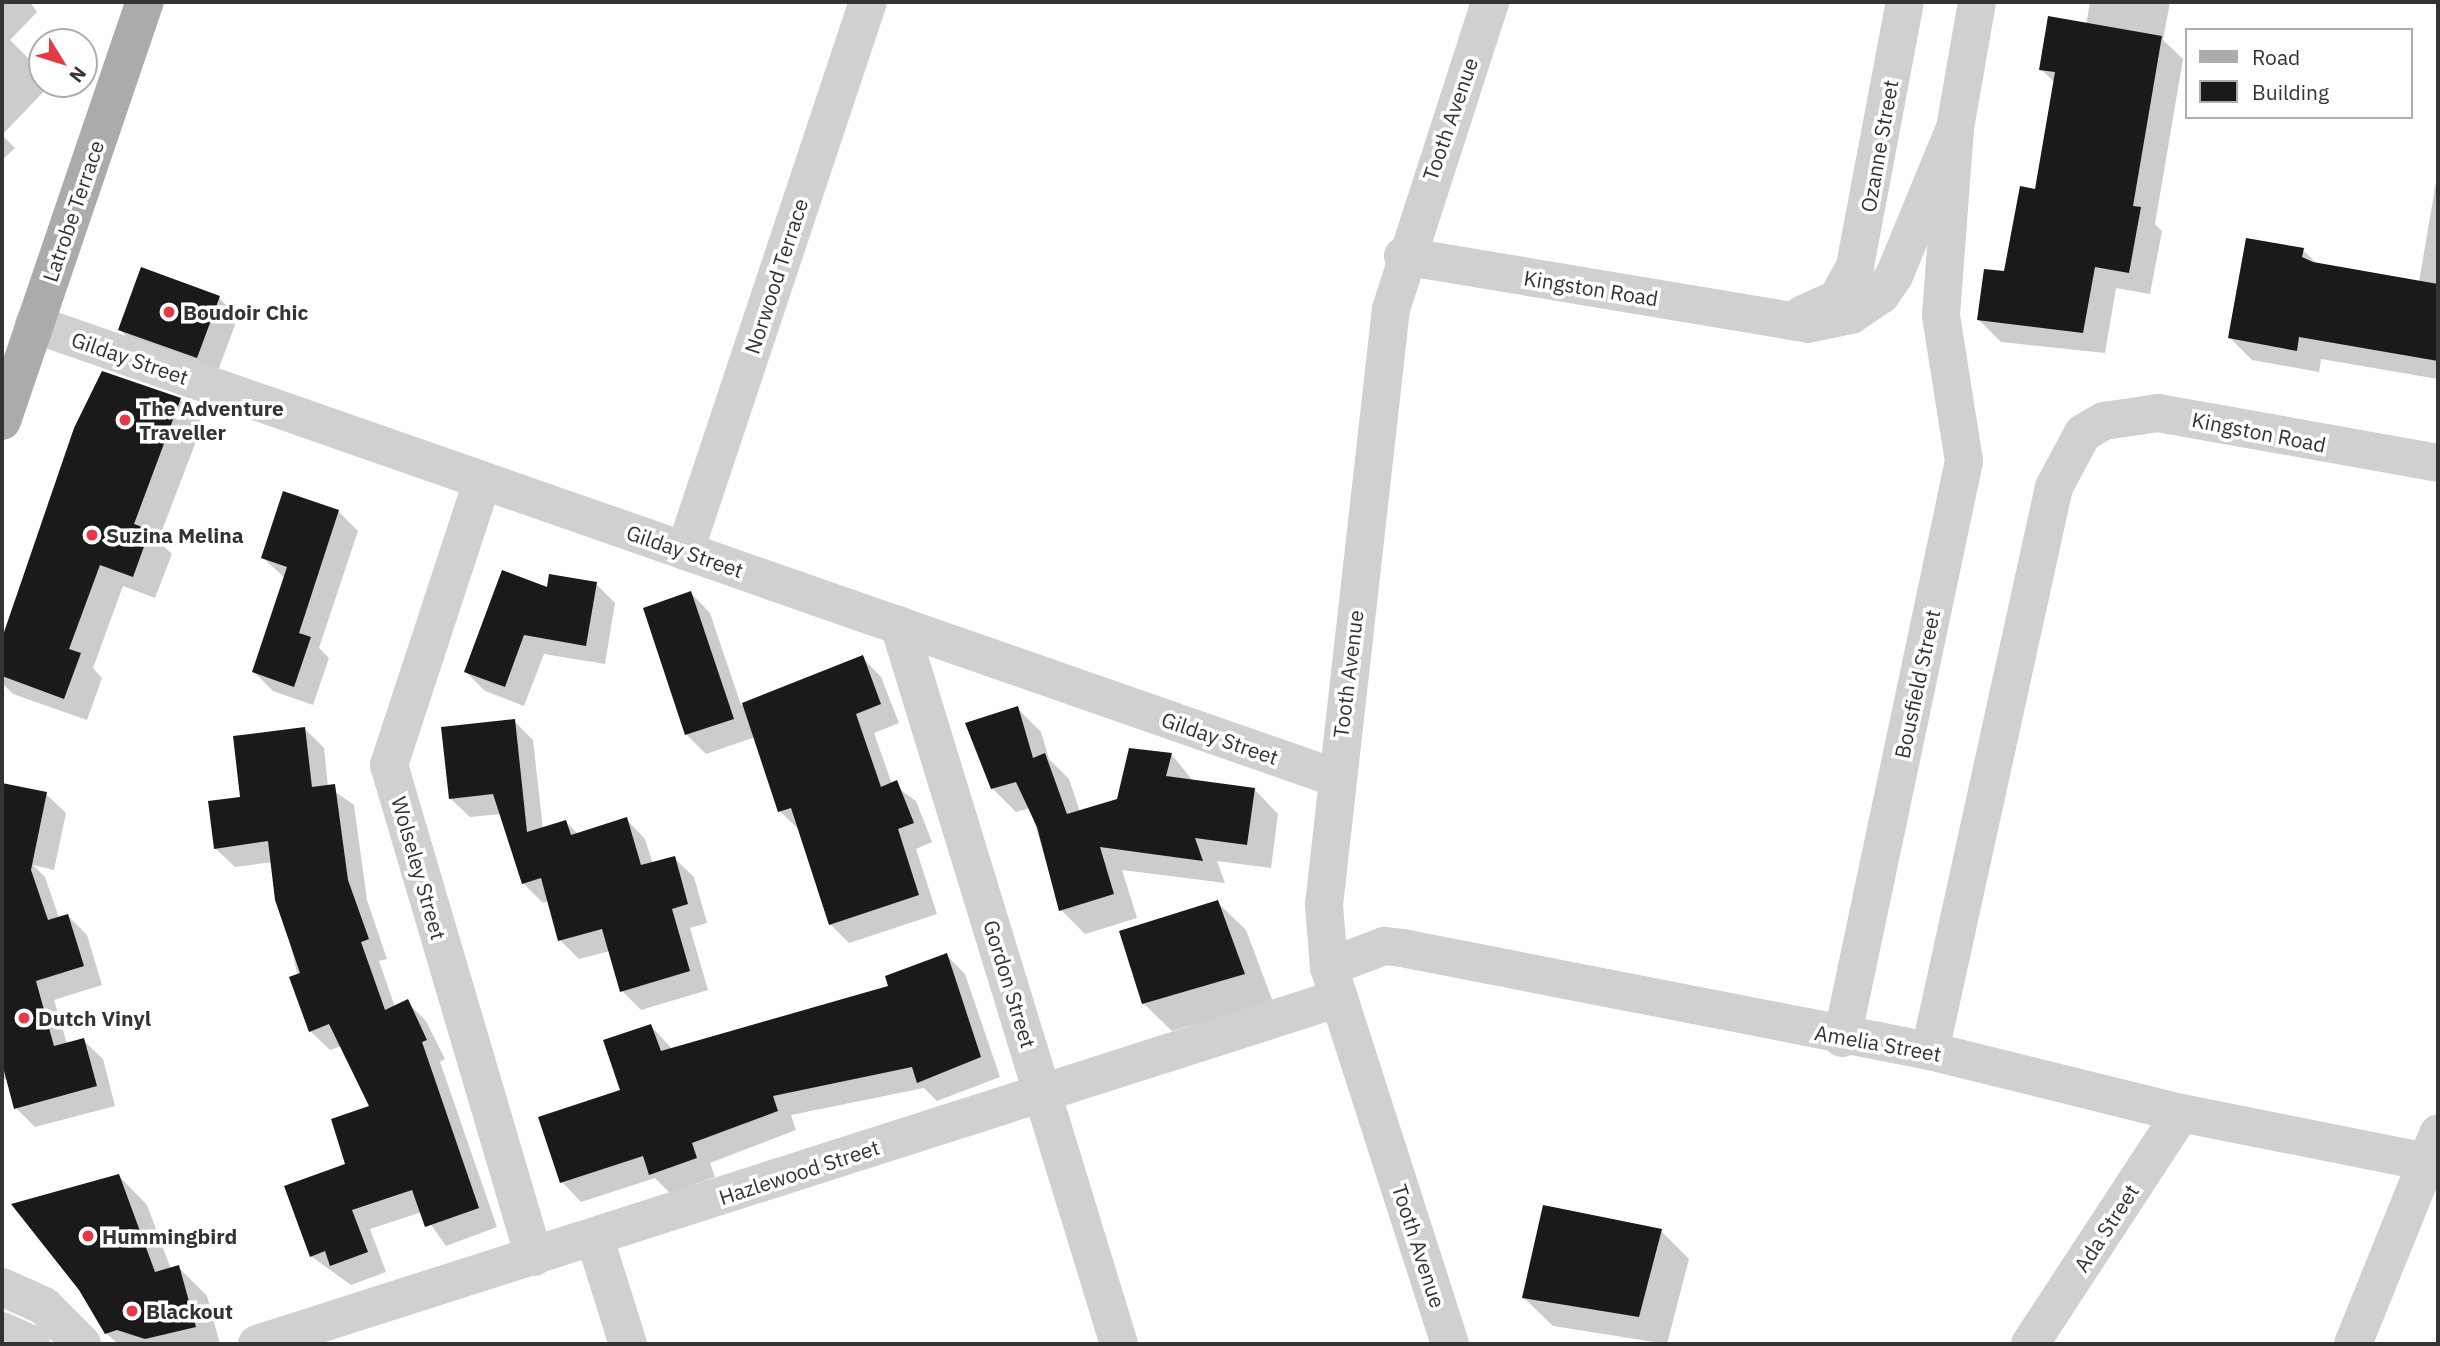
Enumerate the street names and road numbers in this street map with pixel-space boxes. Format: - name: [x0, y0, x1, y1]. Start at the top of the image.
- street label: Tooth Avenue: [1417, 54, 1483, 184]
- street label: Ozanne Street: [1855, 78, 1903, 214]
- street label: Latrobe Terrace: [37, 137, 109, 285]
- street label: Norwood Terrace: [739, 195, 813, 357]
- street label: Kingston Road: [1522, 265, 1660, 311]
- street label: Gilday Street: [68, 326, 192, 390]
- street label: Kingston Road: [2190, 407, 2328, 457]
- street label: Gilday Street: [623, 519, 747, 583]
- street label: Bousfield Street: [1889, 607, 1945, 761]
- street label: Tooth Avenue: [1328, 609, 1368, 739]
- street label: Gilday Street: [1158, 706, 1282, 770]
- street label: Wolseley Street: [387, 793, 451, 943]
- street label: Gordon Street: [979, 917, 1041, 1051]
- street label: Amelia Street: [1813, 1019, 1943, 1067]
- street label: Hazlewood Street: [716, 1134, 882, 1210]
- street label: Ada Street: [2068, 1179, 2144, 1277]
- street label: Tooth Avenue: [1387, 1181, 1451, 1311]

